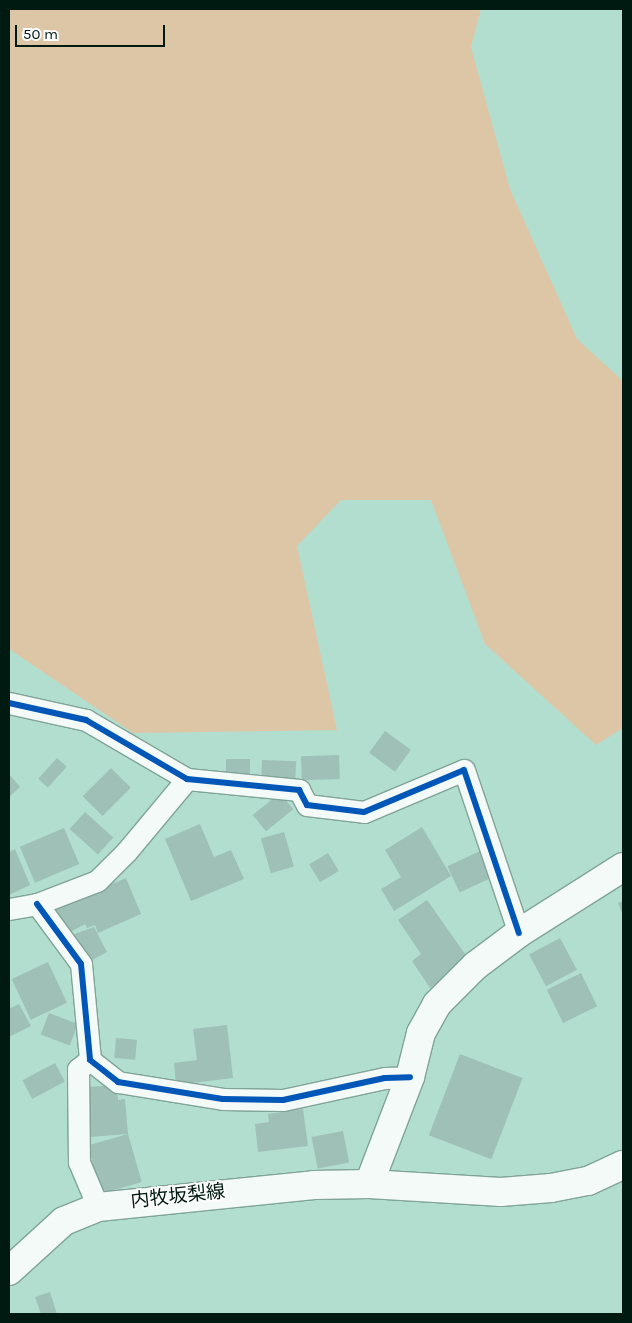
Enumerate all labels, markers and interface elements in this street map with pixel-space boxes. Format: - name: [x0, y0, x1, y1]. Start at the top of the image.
- scale bar: [18, 15, 168, 47]
- text: 50 m: [23, 25, 58, 43]
- street label: 内牧坂梨線: [130, 1181, 226, 1213]

